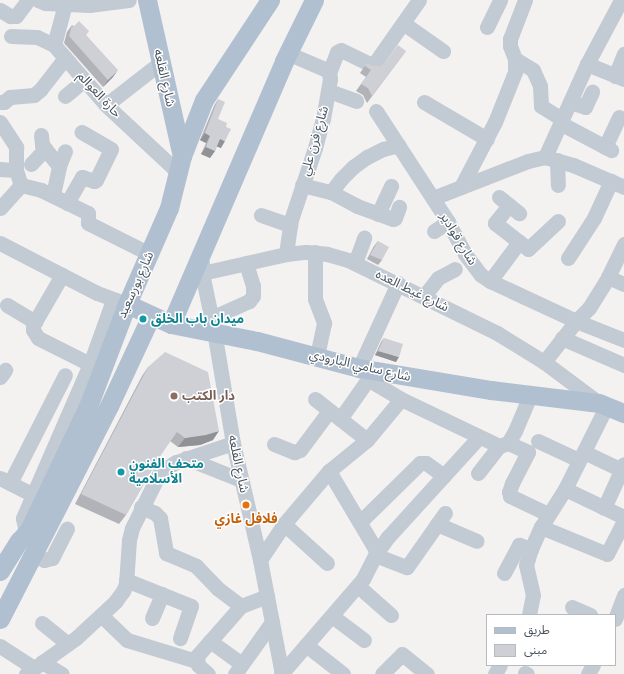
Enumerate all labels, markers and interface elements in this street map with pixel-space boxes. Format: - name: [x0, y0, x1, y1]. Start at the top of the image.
- street label: شارع القلعه: [150, 48, 178, 108]
- street label: حارة العوالم: [74, 69, 124, 121]
- street label: شارع فرن علي: [298, 104, 332, 178]
- street label: شارع قوادير: [436, 210, 480, 268]
- street label: شارع بورسعيد: [114, 249, 158, 321]
- street label: شارع غيط العده: [373, 267, 451, 315]
- place label: ميدان باب الخلق: [151, 311, 244, 327]
- marker: ميدان باب الخلق: [138, 314, 148, 324]
- street label: شارع سامي البارودي: [308, 347, 412, 385]
- place label: دار الكتب: [182, 388, 235, 404]
- marker: دار الكتب: [169, 391, 179, 401]
- street label: شارع القلعه: [224, 434, 252, 494]
- place label: متحف الفنون الأسلامية: [129, 457, 204, 488]
- marker: متحف الفنون الأسلامية: [116, 467, 126, 477]
- marker: فلافل غازي: [241, 500, 251, 510]
- place label: فلافل غازي: [215, 511, 277, 527]
- legend: [486, 614, 616, 666]
- text: طريق: [524, 622, 550, 638]
- text: مبنى: [524, 642, 547, 658]

